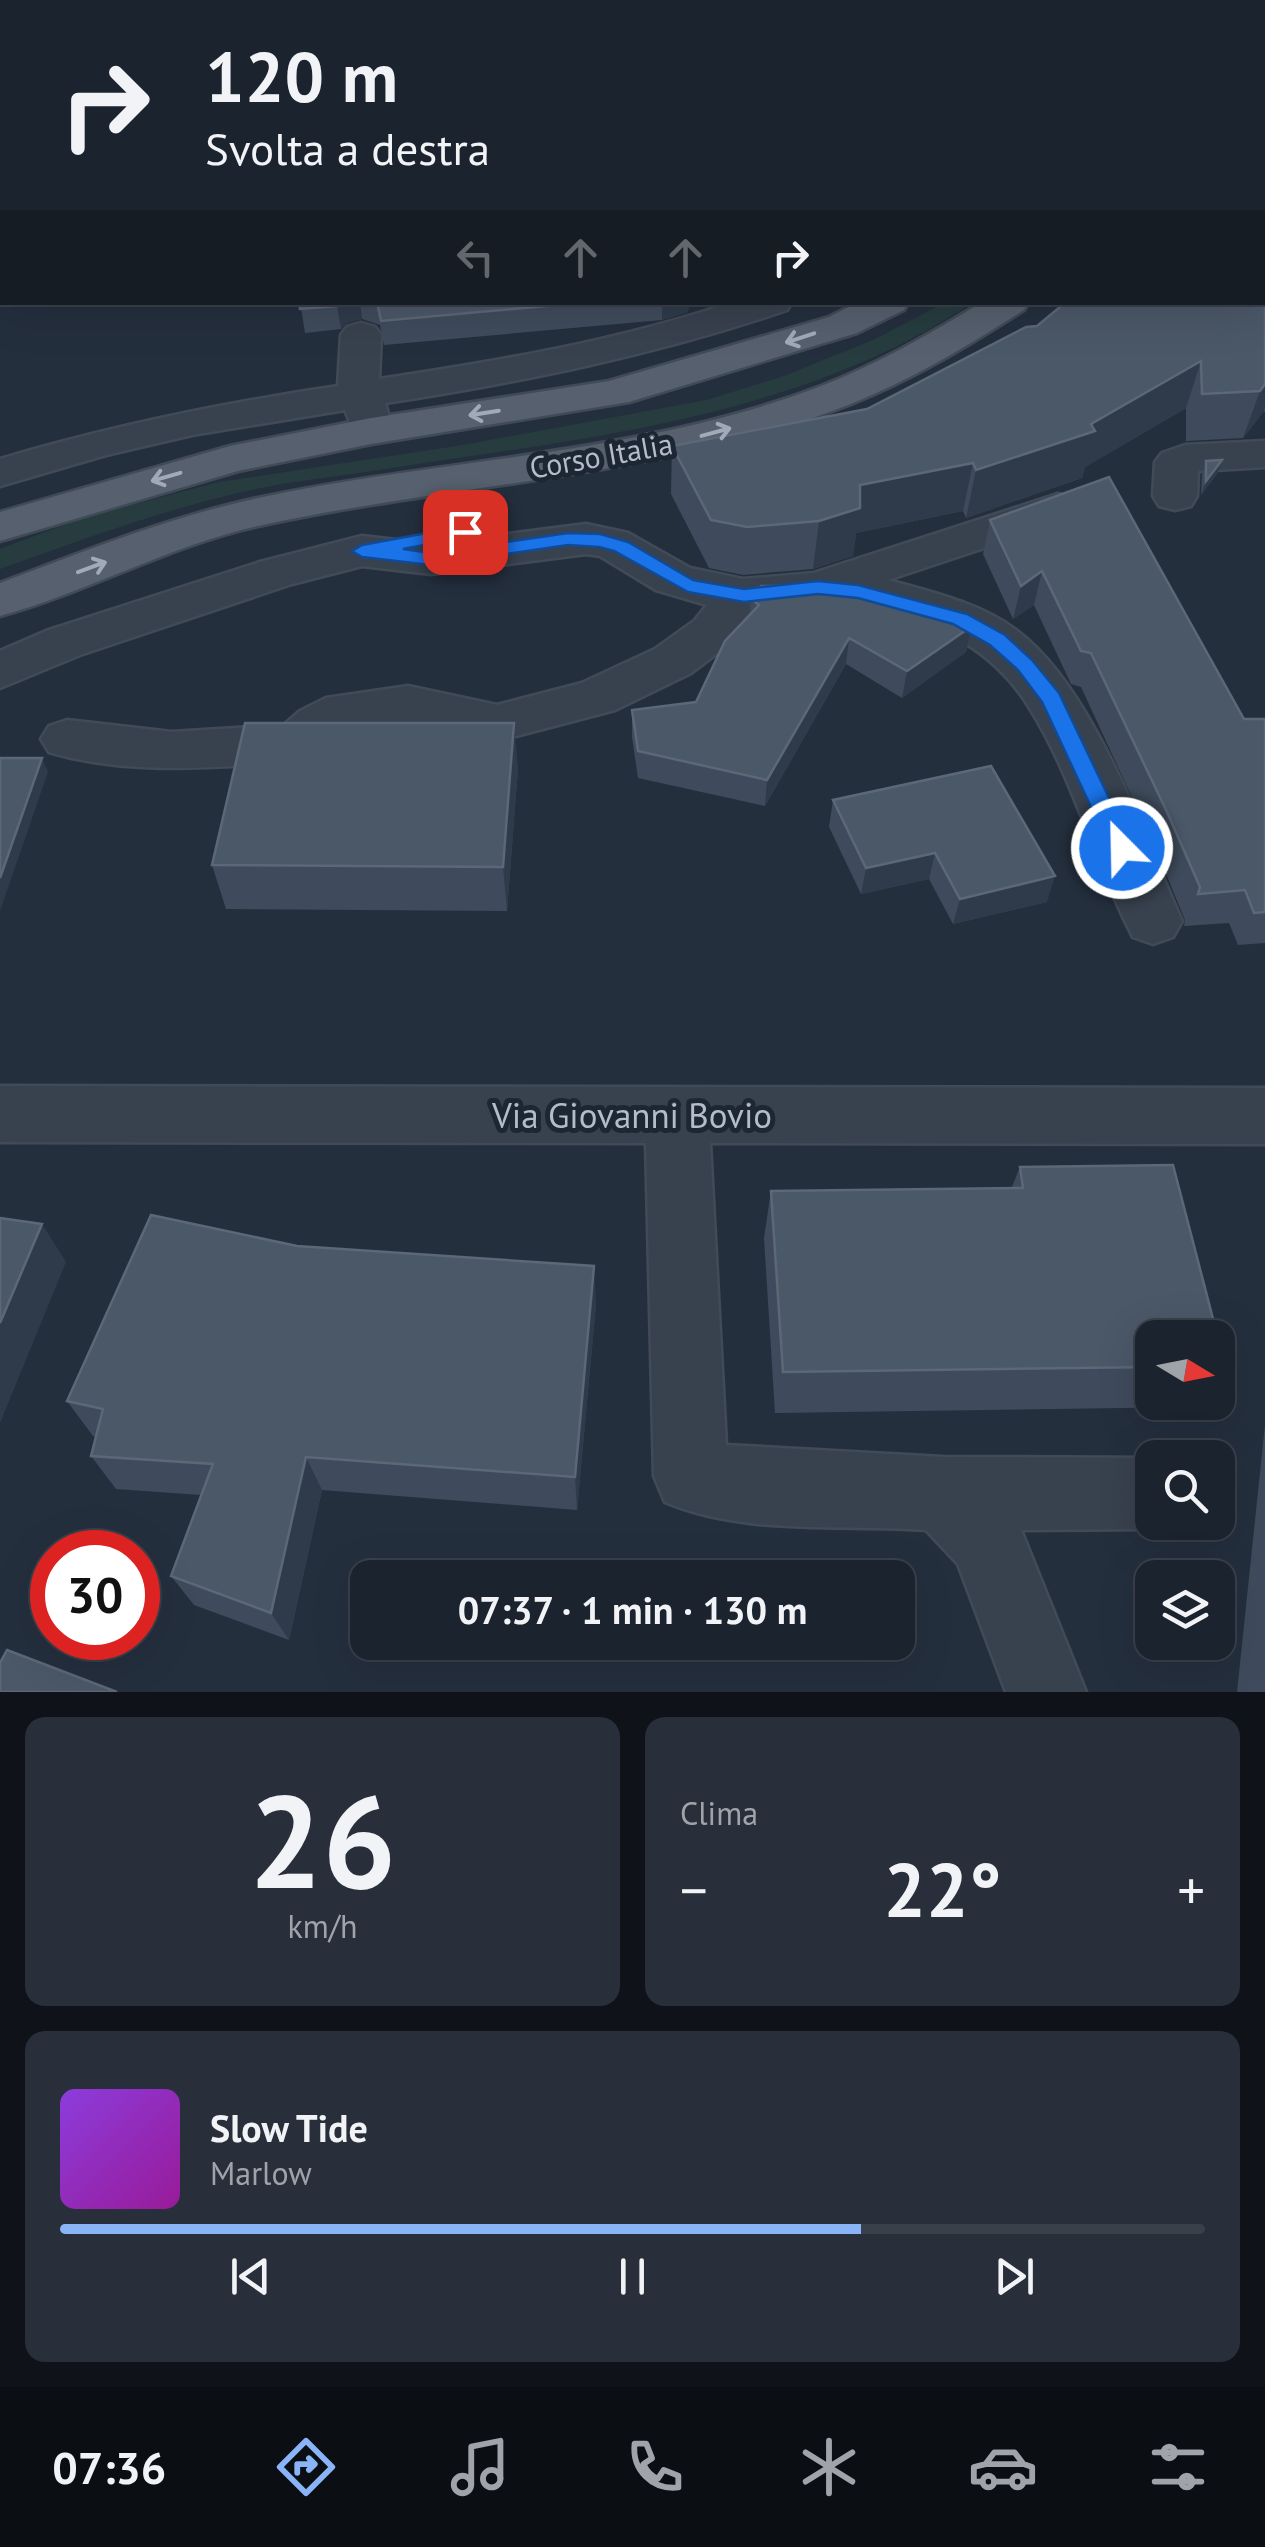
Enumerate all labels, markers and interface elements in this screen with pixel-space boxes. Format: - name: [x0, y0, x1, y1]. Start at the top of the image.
- text: 120 m: [205, 31, 398, 121]
- icon: right: [40, 40, 170, 170]
- text: Svolta a destra: [205, 119, 490, 177]
- icon: left: [448, 230, 503, 285]
- icon: ahead: [553, 230, 608, 285]
- icon: ahead: [658, 230, 713, 285]
- icon: right: [763, 230, 818, 285]
- one-way arrow: [785, 331, 816, 349]
- one-way arrow: [469, 404, 501, 423]
- one-way arrow: [700, 422, 731, 441]
- street label: Corso Italia: [526, 423, 676, 487]
- one-way arrow: [151, 469, 182, 487]
- pin: [423, 490, 508, 575]
- icon: arrive: [438, 505, 493, 560]
- one-way arrow: [75, 557, 106, 575]
- position arrow: [1070, 796, 1174, 900]
- street label: Via Giovanni Bovio: [491, 1092, 772, 1138]
- north arrow: [1135, 1320, 1235, 1420]
- map controls: [1135, 1320, 1235, 1660]
- button: search: [1135, 1440, 1235, 1540]
- speed limit sign: 30: [30, 1530, 160, 1660]
- button: layers: [1135, 1560, 1235, 1660]
- text: 07:37 · 1 min · 130 m: [458, 1585, 807, 1634]
- text: 26: [249, 1756, 396, 1924]
- text: Clima: [680, 1792, 758, 1834]
- text: 22°: [884, 1841, 1001, 1938]
- text: −: [680, 1854, 708, 1925]
- text: +: [1177, 1854, 1205, 1925]
- text: km/h: [287, 1905, 358, 1947]
- text: Slow Tide: [210, 2103, 368, 2152]
- text: Marlow: [210, 2152, 312, 2194]
- icon: previous: [223, 2249, 278, 2304]
- icon: pause: [605, 2249, 660, 2304]
- icon: next: [987, 2249, 1042, 2304]
- icon: directions: [271, 2432, 341, 2502]
- icon: music: [445, 2432, 515, 2502]
- icon: phone: [620, 2432, 690, 2502]
- icon: climate: [794, 2432, 864, 2502]
- icon: car: [968, 2432, 1038, 2502]
- icon: filters: [1143, 2432, 1213, 2502]
- text: 07:36: [52, 2438, 166, 2496]

